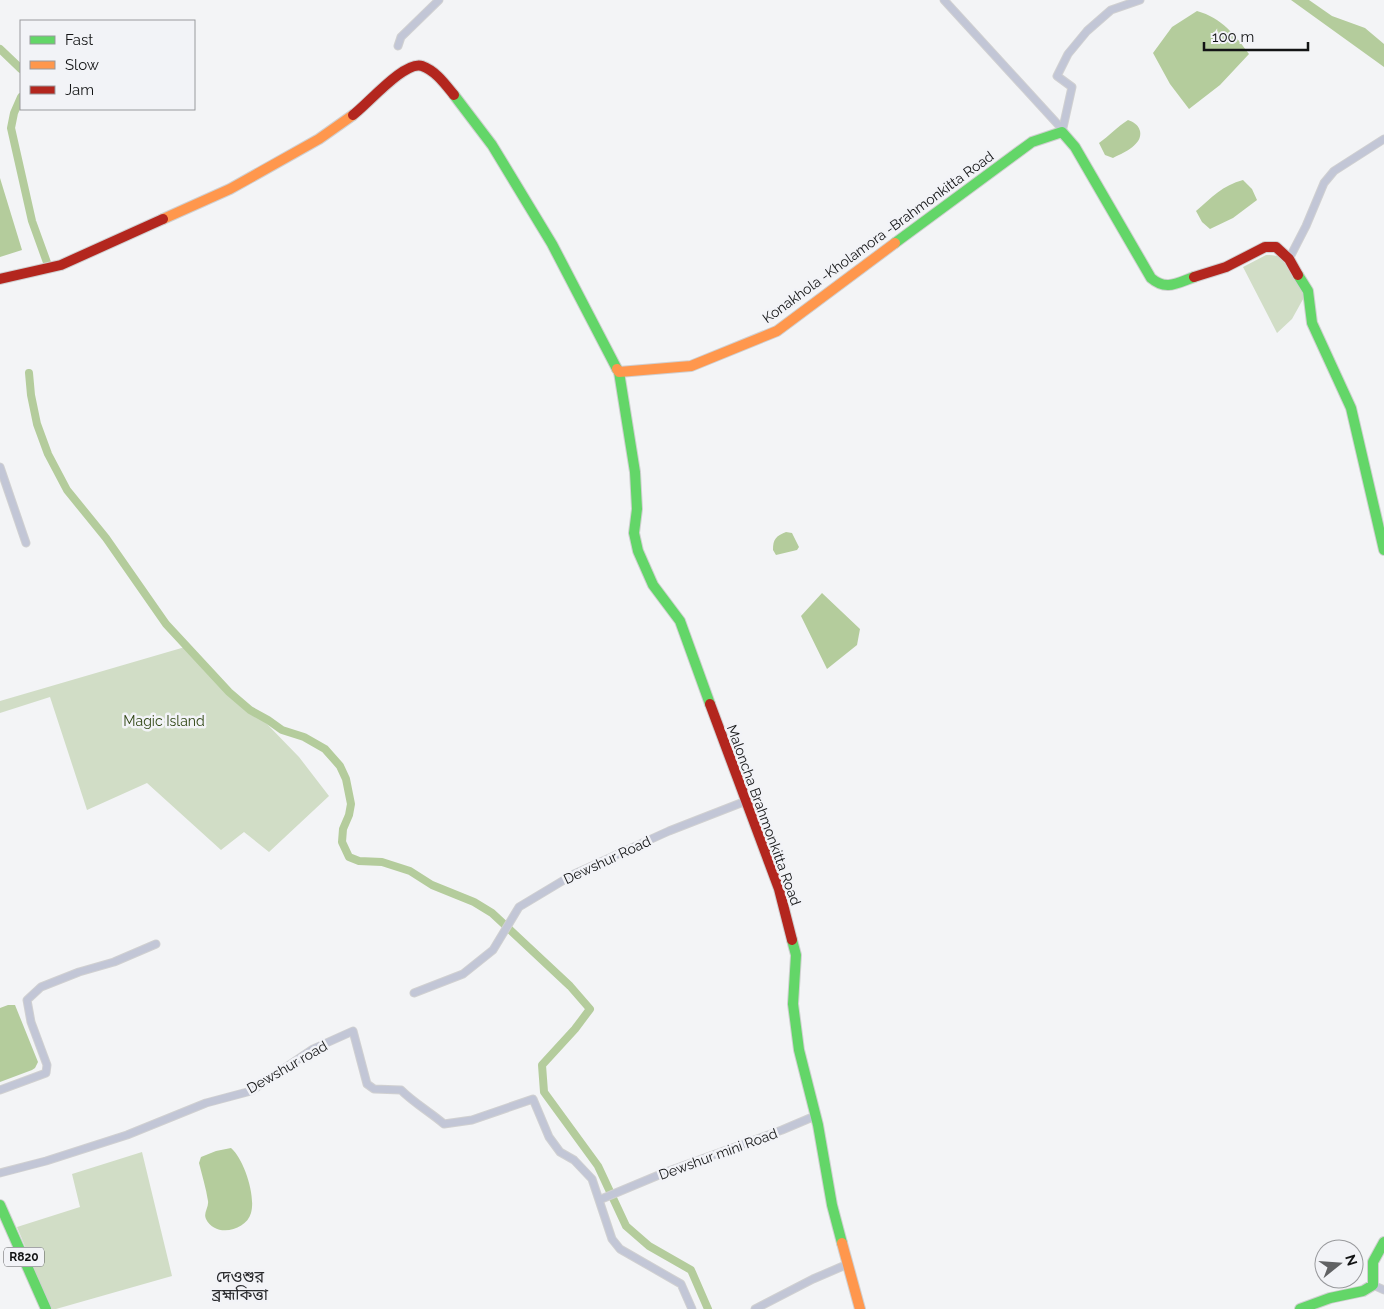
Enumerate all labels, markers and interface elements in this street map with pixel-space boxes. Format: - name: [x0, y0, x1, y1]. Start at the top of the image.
- legend: [20, 20, 195, 110]
- scale bar: [1204, 20, 1308, 52]
- text: 100 m: [1212, 28, 1254, 46]
- text: Fast: [65, 31, 93, 49]
- text: Slow: [65, 56, 99, 74]
- text: Jam: [65, 81, 94, 99]
- street label: Konakhola -Kholamora -Brahmonkitta Road: [759, 148, 997, 326]
- park label: Magic Island: [123, 713, 205, 729]
- street label: Maloncha Brahmonkitta Road: [724, 722, 804, 908]
- street label: Dewshur Road: [561, 833, 653, 887]
- street label: Dewshur road: [244, 1038, 330, 1096]
- street label: Dewshur mini Road: [657, 1125, 779, 1183]
- north arrow: [1314, 1239, 1364, 1289]
- road number: R820: [4, 1248, 44, 1266]
- text: N: [1342, 1253, 1361, 1268]
- district label: দেওশুর ব্রহ্মকিত্তা: [211, 1267, 269, 1304]

